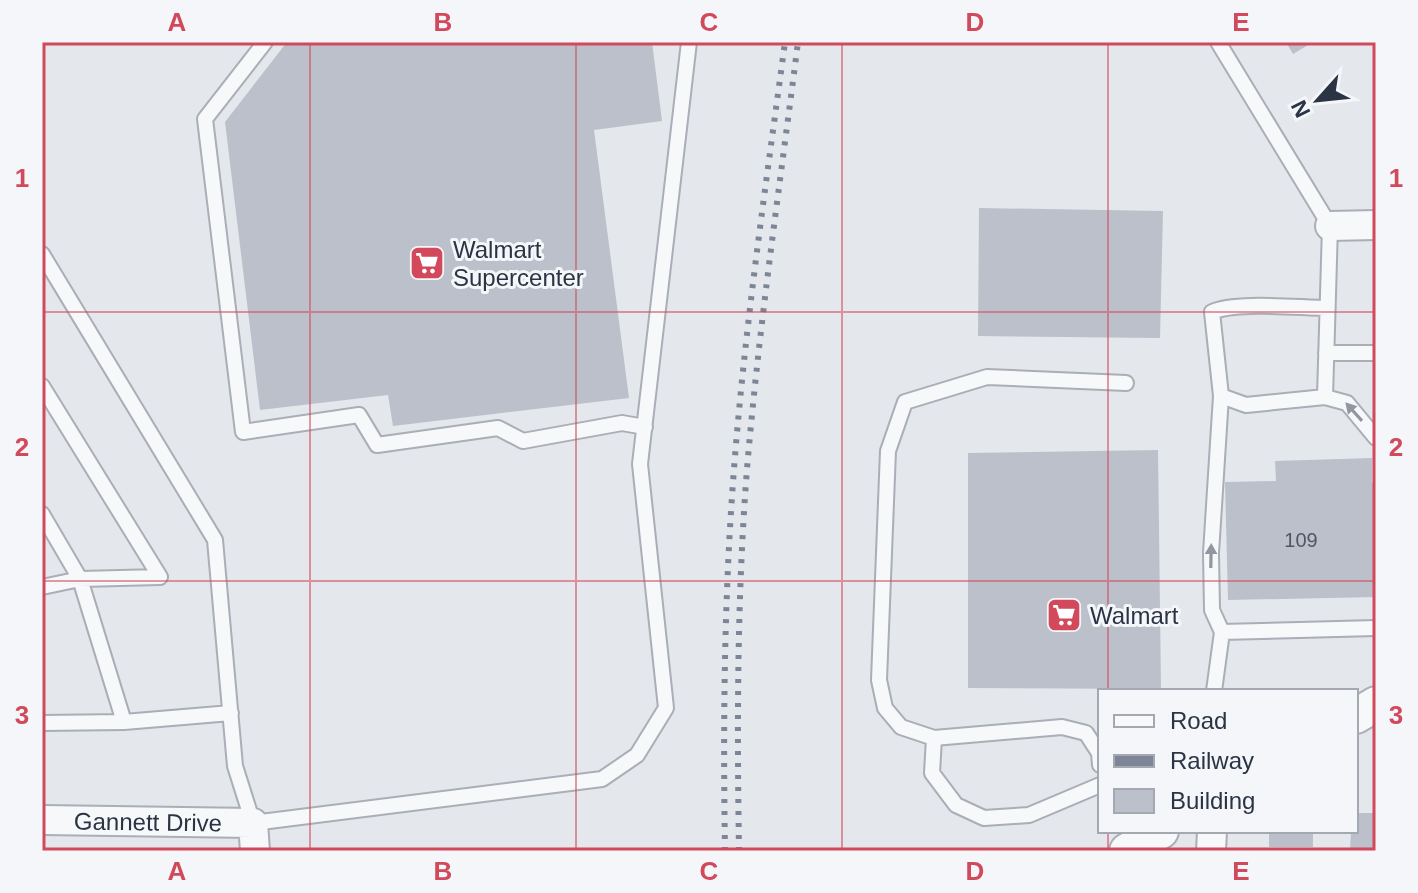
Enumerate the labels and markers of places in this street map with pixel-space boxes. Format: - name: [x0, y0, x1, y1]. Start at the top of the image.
- place label: Walmart Supercenter: [453, 236, 584, 291]
- supermarket icon: Walmart Supercenter: [408, 244, 446, 282]
- supermarket icon: Walmart: [1045, 596, 1083, 634]
- place label: Walmart: [1090, 602, 1179, 629]

